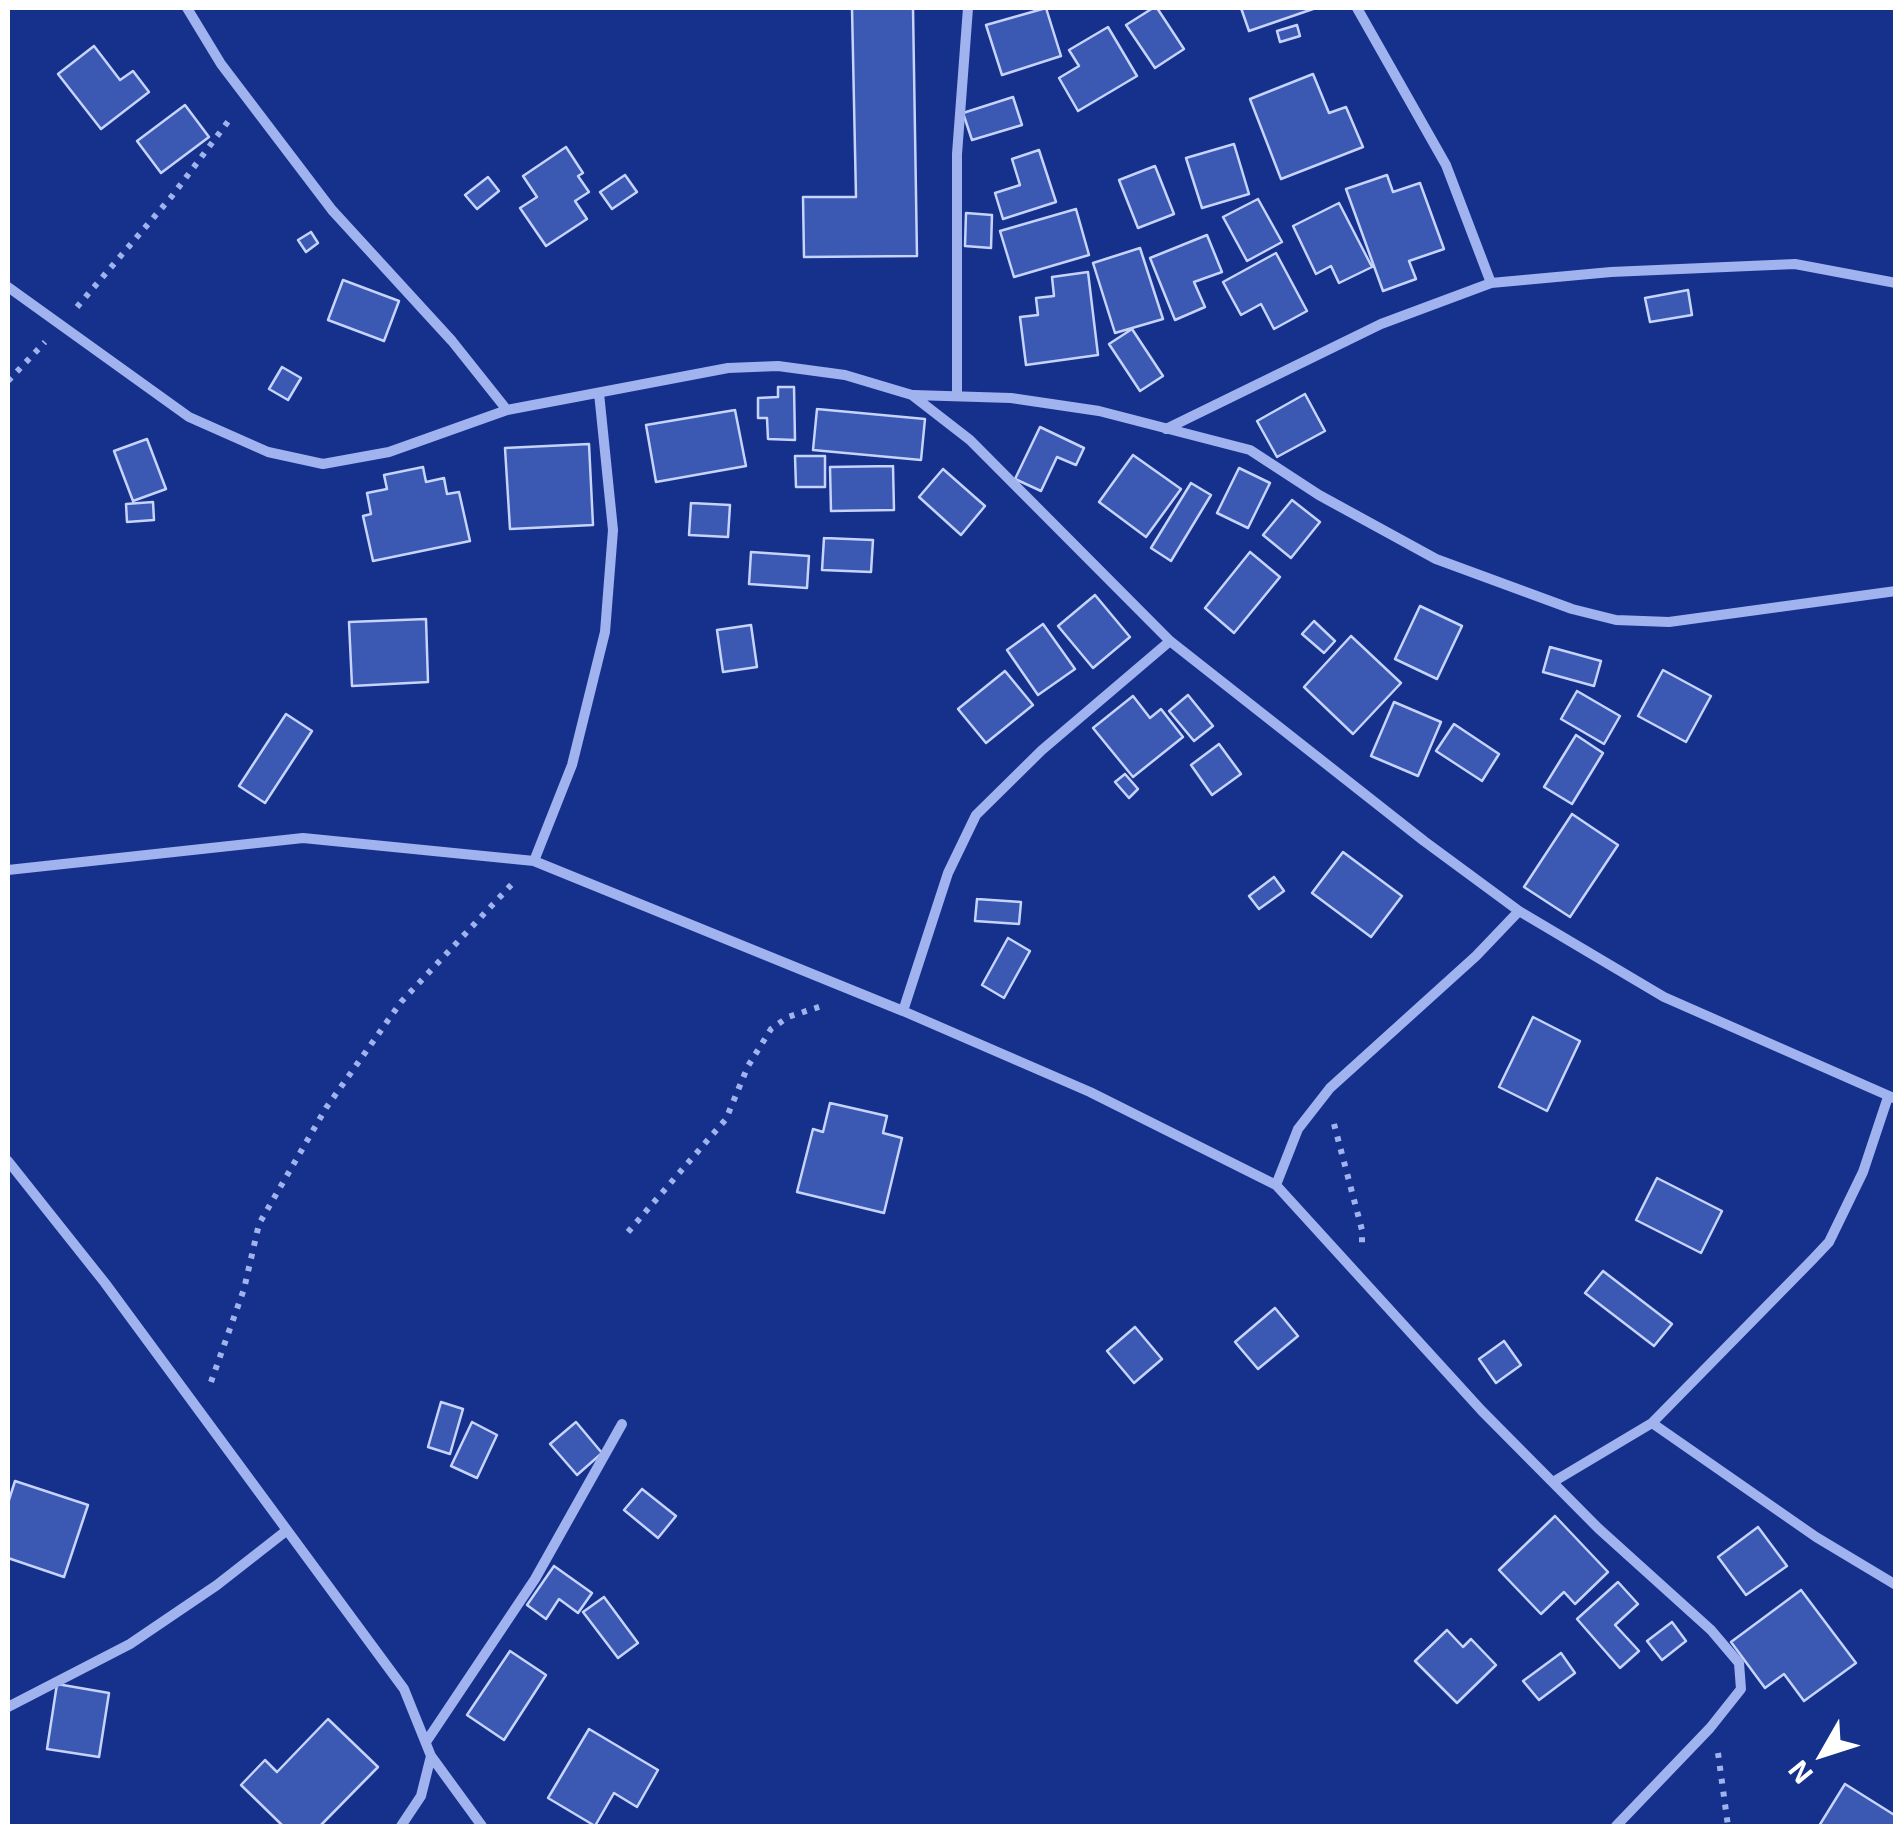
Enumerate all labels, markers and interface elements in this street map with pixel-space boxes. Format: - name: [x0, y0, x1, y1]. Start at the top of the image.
- north arrow: [1773, 1704, 1873, 1804]
- text: N: [1780, 1754, 1819, 1791]

